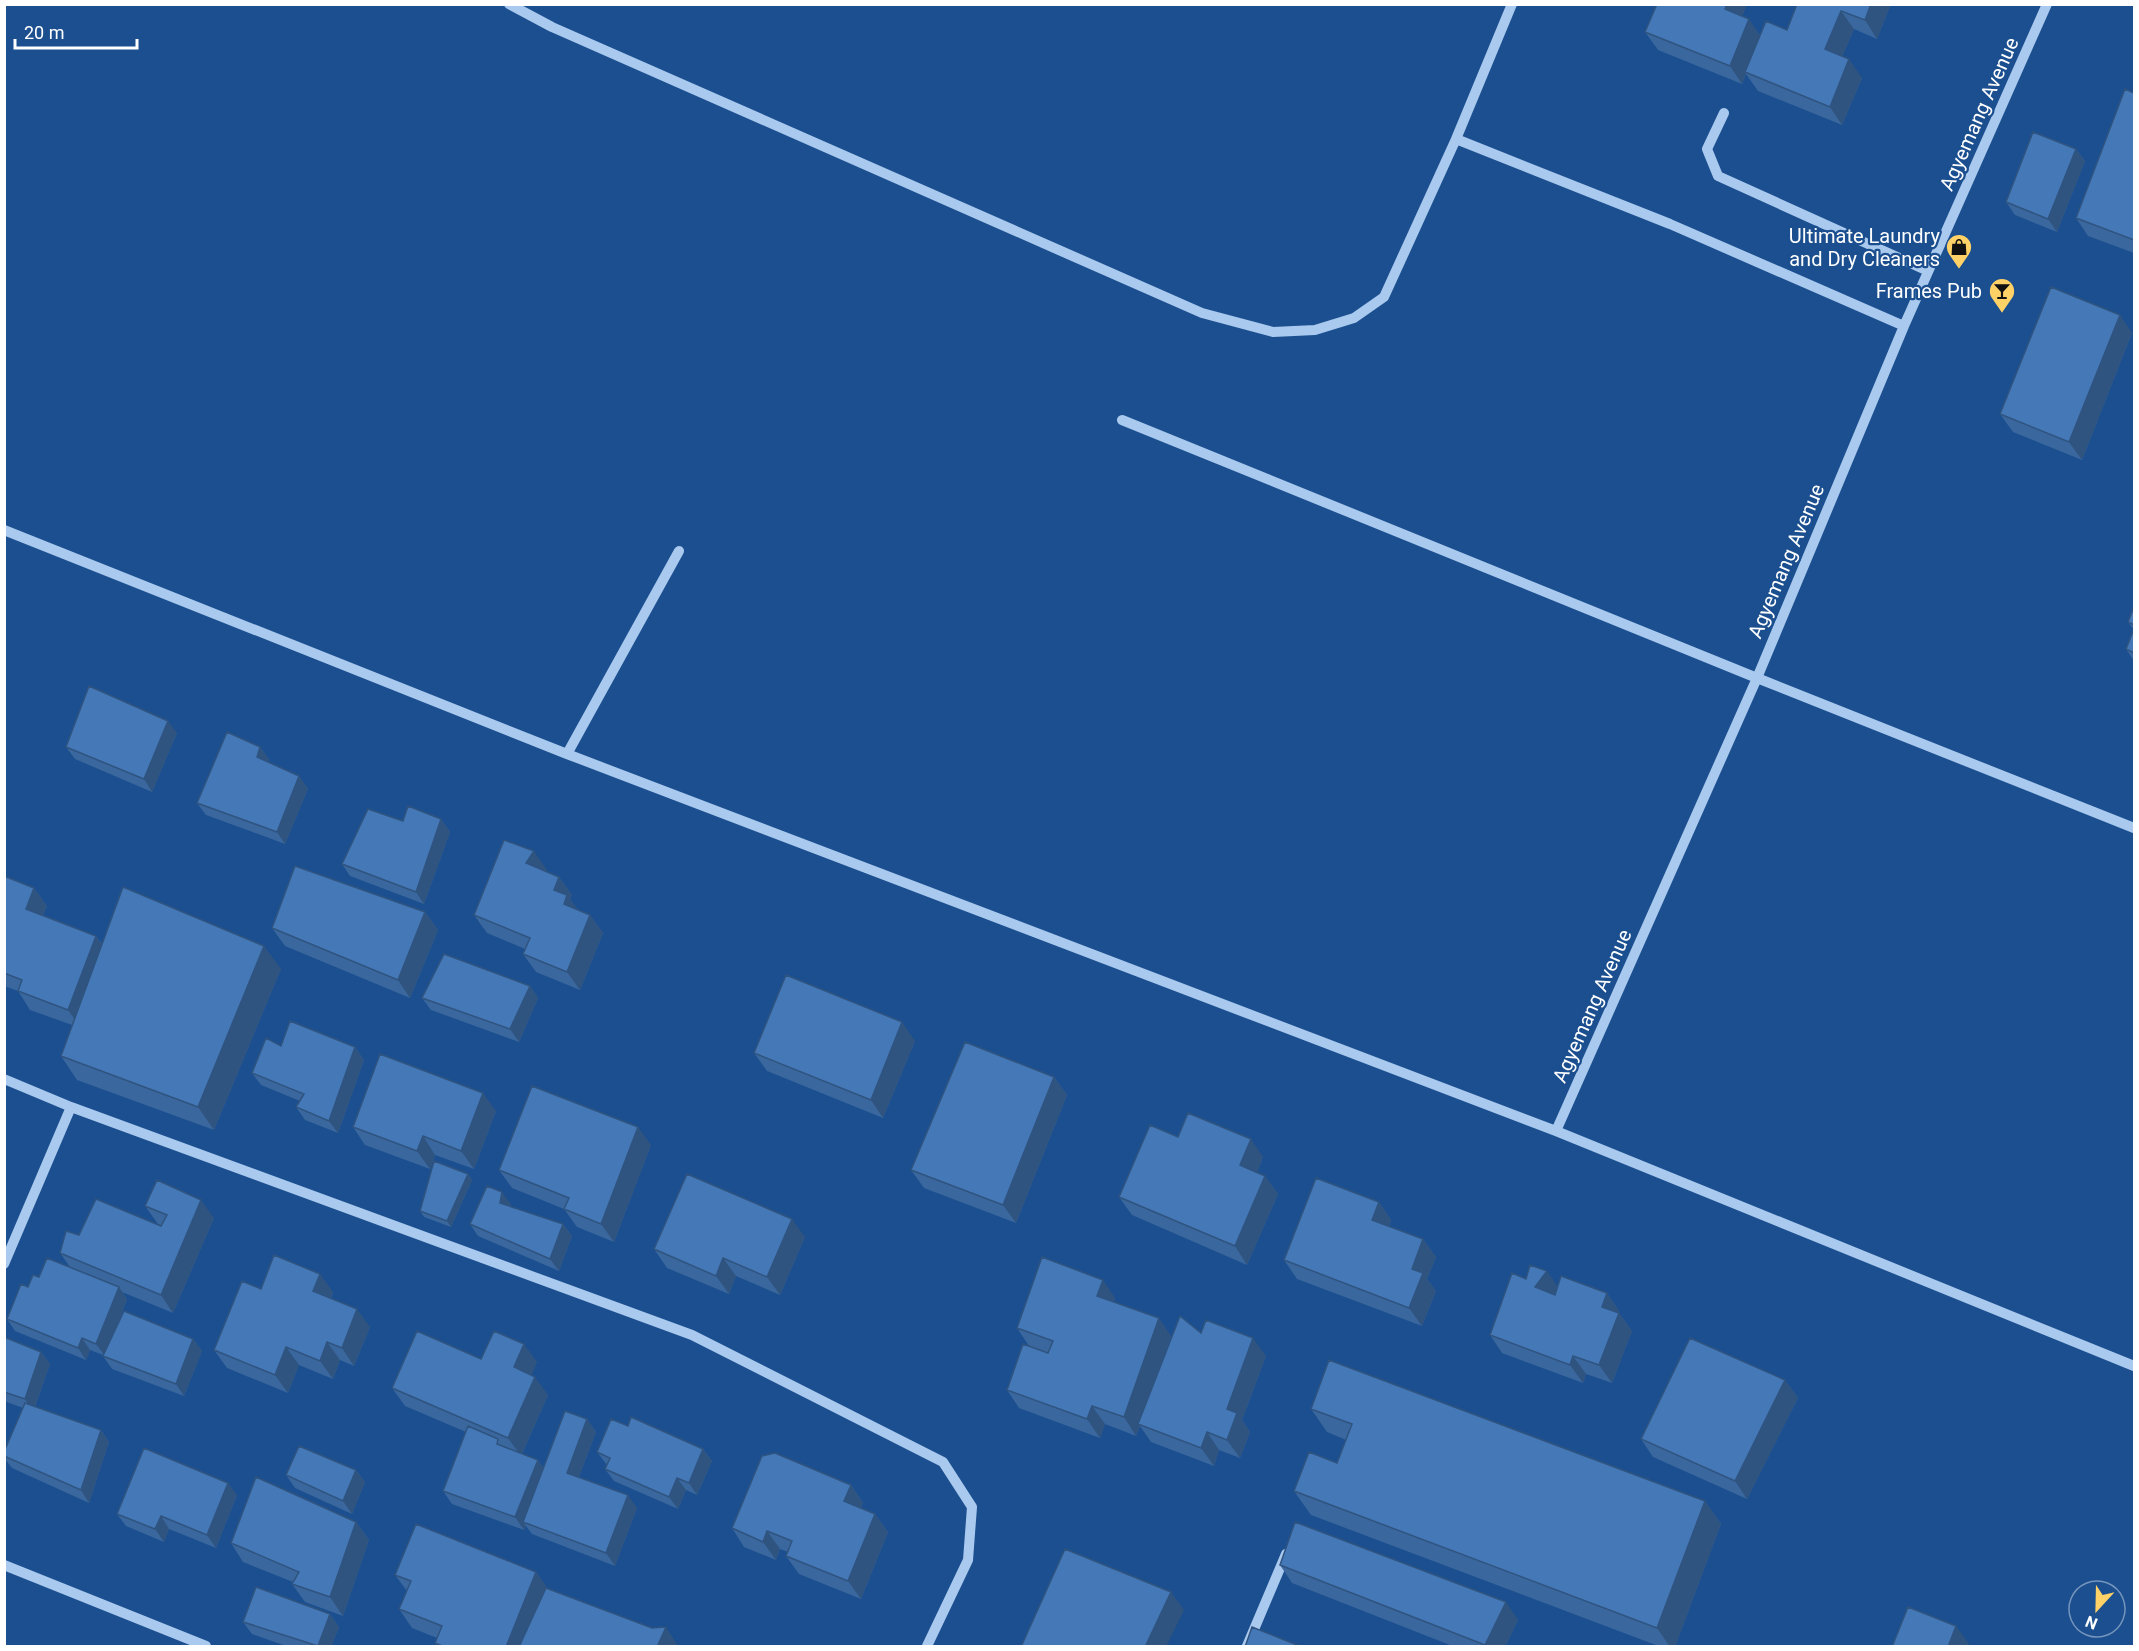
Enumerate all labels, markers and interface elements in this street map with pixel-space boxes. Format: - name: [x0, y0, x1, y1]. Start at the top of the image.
- scale bar: [15, 12, 136, 50]
- text: 20 m: [24, 22, 64, 43]
- street label: Agyemang Avenue: [1934, 34, 2024, 194]
- place label: Ultimate Laundry and Dry Cleaners: [1789, 224, 1941, 271]
- shop icon: Ultimate Laundry and Dry Cleaners: [1944, 232, 1974, 270]
- bar icon: Frames Pub: [1987, 276, 2017, 314]
- place label: Frames Pub: [1876, 279, 1982, 303]
- street label: Agyemang Avenue: [1743, 480, 1829, 642]
- street label: Agyemang Avenue: [1547, 926, 1637, 1086]
- north arrow: [2067, 1579, 2127, 1639]
- text: N: [2083, 1612, 2100, 1633]

